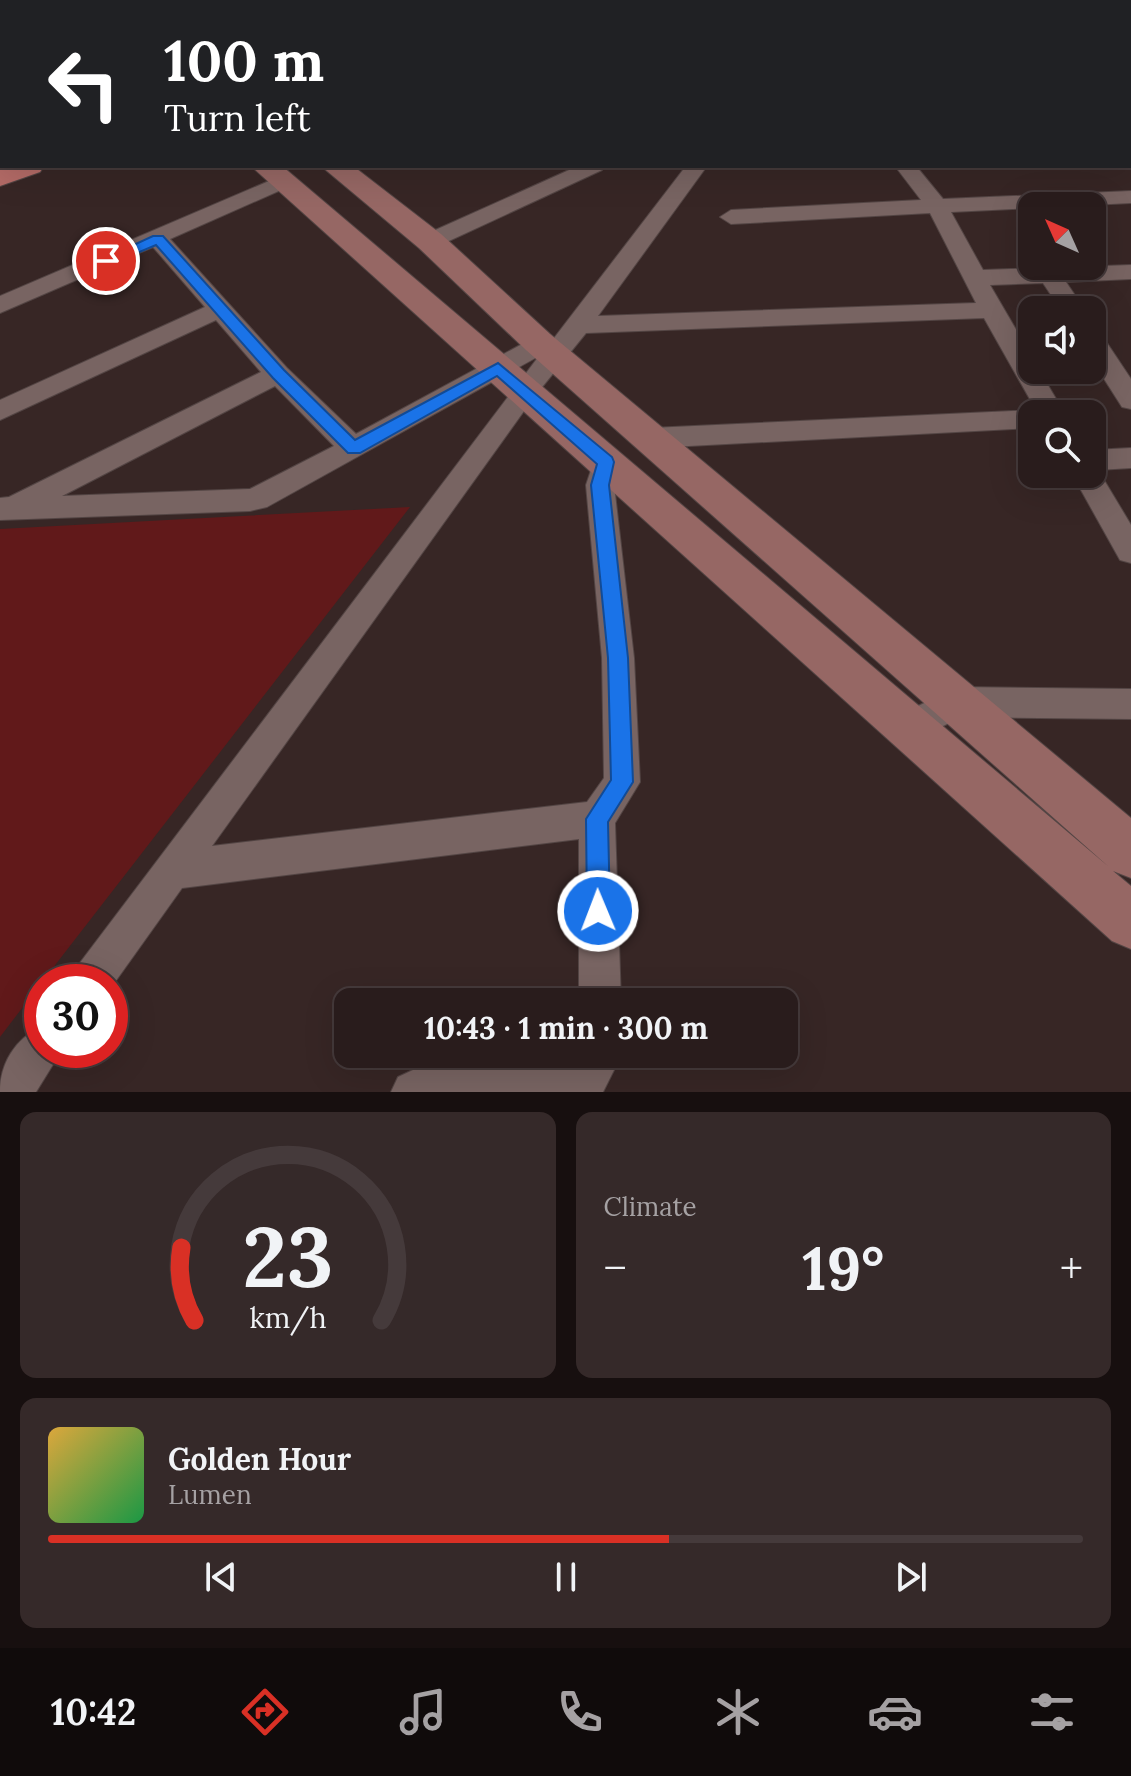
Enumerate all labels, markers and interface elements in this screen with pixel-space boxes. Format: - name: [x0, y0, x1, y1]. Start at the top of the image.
- text: 100 m: [164, 25, 324, 96]
- icon: left: [32, 32, 136, 136]
- text: Turn left: [164, 95, 311, 141]
- north arrow: [1018, 192, 1106, 280]
- map controls: [1018, 192, 1106, 488]
- pin: [72, 227, 140, 295]
- icon: arrive: [84, 239, 128, 283]
- button: sound: [1018, 296, 1106, 384]
- button: search: [1018, 400, 1106, 488]
- position arrow: [556, 869, 640, 953]
- speed limit sign: 30: [24, 964, 128, 1068]
- text: 10:43 · 1 min · 300 m: [424, 1009, 708, 1047]
- text: Climate: [604, 1190, 697, 1223]
- text: 23: [242, 1203, 333, 1310]
- text: 19°: [802, 1230, 884, 1306]
- text: −: [604, 1240, 627, 1296]
- text: +: [1060, 1240, 1083, 1296]
- text: km/h: [249, 1299, 326, 1336]
- text: Golden Hour: [168, 1440, 351, 1478]
- text: Lumen: [168, 1478, 252, 1511]
- icon: previous: [199, 1555, 243, 1599]
- icon: pause: [544, 1555, 588, 1599]
- icon: next: [889, 1555, 933, 1599]
- icon: directions: [237, 1684, 293, 1740]
- icon: music: [395, 1684, 451, 1740]
- icon: phone: [552, 1684, 608, 1740]
- icon: climate: [710, 1684, 766, 1740]
- icon: car: [867, 1684, 923, 1740]
- icon: filters: [1024, 1684, 1080, 1740]
- text: 10:42: [51, 1689, 136, 1735]

